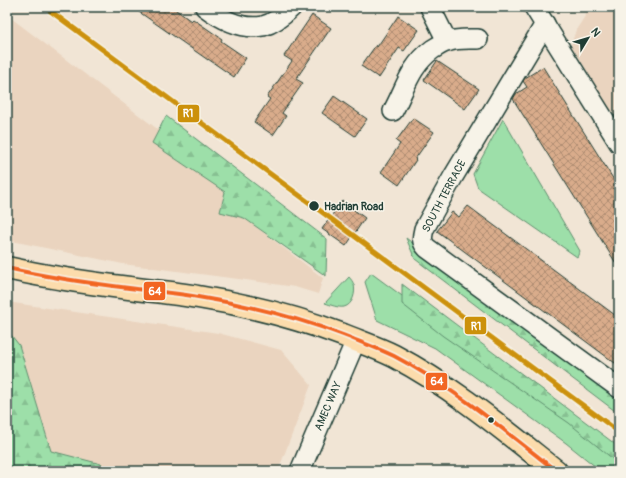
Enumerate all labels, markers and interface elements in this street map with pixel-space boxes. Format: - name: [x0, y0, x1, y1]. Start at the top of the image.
- north arrow: [568, 18, 608, 58]
- text: N: [588, 25, 603, 40]
- line badge: R1: [177, 104, 200, 123]
- text: R1: [183, 107, 193, 120]
- street label: SOUTH TERRACE: [419, 157, 469, 235]
- marker: Hadrian Road: [307, 199, 321, 213]
- place label: Hadrian Road: [324, 200, 384, 213]
- line badge: 64: [143, 281, 166, 301]
- text: 64: [149, 285, 162, 298]
- line badge: R1: [464, 316, 487, 335]
- text: R1: [471, 320, 481, 333]
- line badge: 64: [425, 372, 448, 391]
- text: 64: [431, 375, 444, 388]
- street label: AMEC WAY: [312, 379, 344, 433]
- unlabelled marker: [486, 415, 496, 425]

